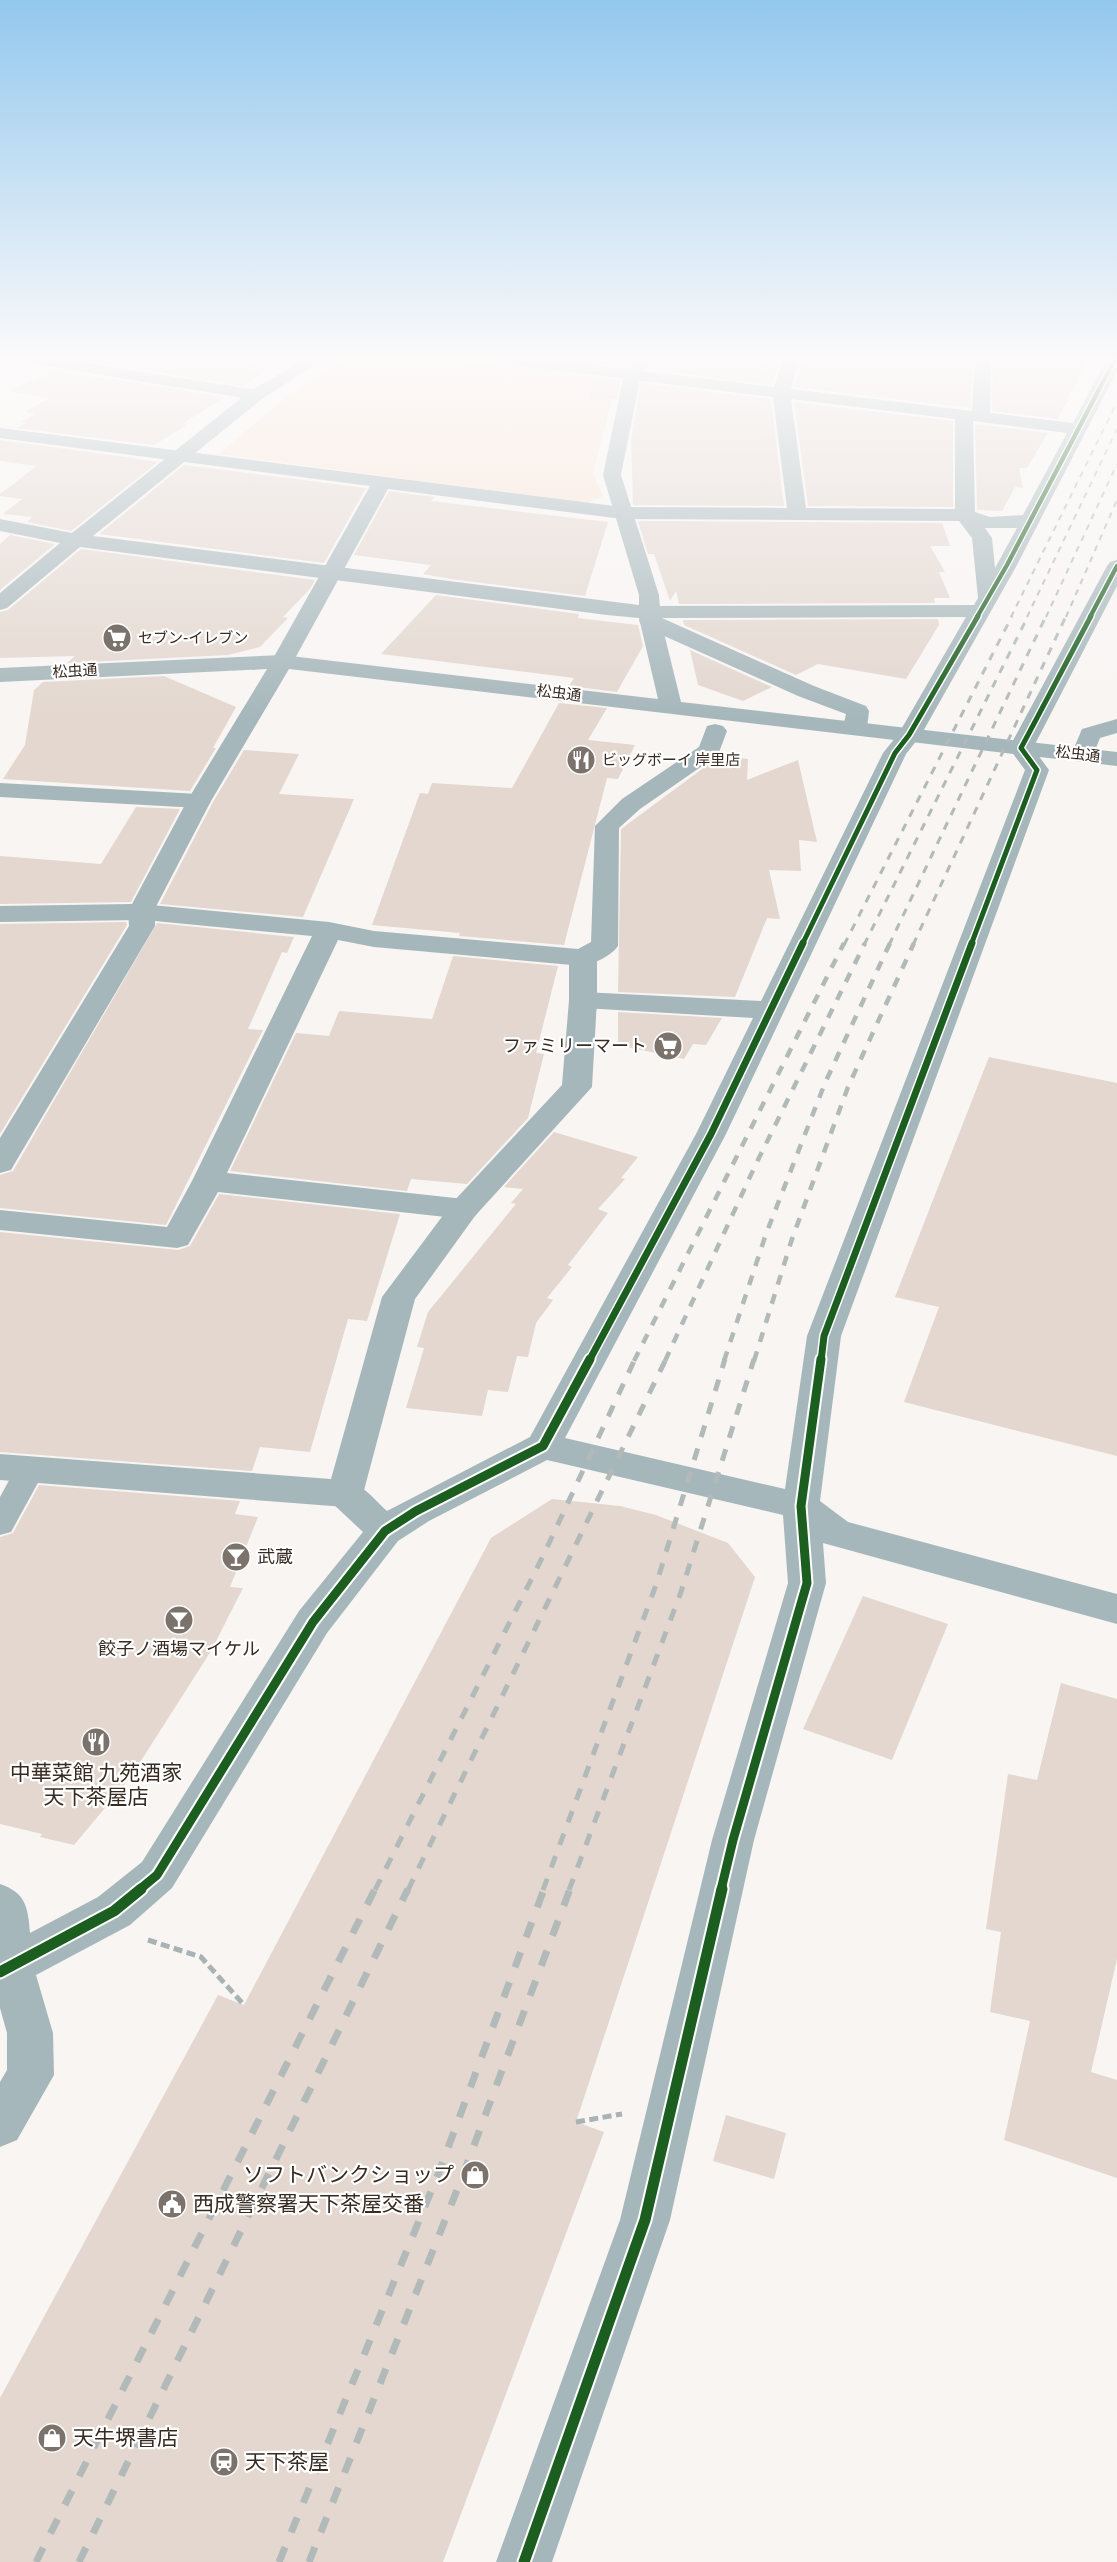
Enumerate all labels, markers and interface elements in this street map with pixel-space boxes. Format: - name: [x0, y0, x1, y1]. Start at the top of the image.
- supermarket icon: セブン-イレブン: [101, 622, 133, 654]
- place label: セブン-イレブン: [138, 629, 248, 647]
- street label: 松虫通: [52, 661, 98, 681]
- street label: 松虫通: [536, 681, 582, 705]
- street label: 松虫通: [1055, 742, 1101, 766]
- restaurant icon: ビッグボーイ 岸里店: [565, 744, 597, 776]
- place label: ビッグボーイ 岸里店: [602, 751, 740, 769]
- supermarket icon: ファミリーマート: [652, 1030, 684, 1062]
- place label: ファミリーマート: [503, 1035, 647, 1057]
- bar icon: 武蔵: [220, 1541, 252, 1573]
- place label: 武蔵: [257, 1546, 293, 1568]
- bar icon: 餃子ノ酒場マイケル: [163, 1604, 195, 1636]
- place label: 餃子ノ酒場マイケル: [98, 1638, 260, 1660]
- restaurant icon: 中華菜館 九苑酒家 天下茶屋店: [80, 1726, 112, 1758]
- place label: 中華菜館 九苑酒家 天下茶屋店: [10, 1760, 182, 1810]
- shop icon: ソフトバンクショップ: [459, 2159, 491, 2191]
- place label: ソフトバンクショップ: [243, 2162, 454, 2188]
- public building icon: 西成警察署天下茶屋交番: [156, 2188, 188, 2220]
- place label: 西成警察署天下茶屋交番: [193, 2191, 424, 2217]
- shop icon: 天牛堺書店: [36, 2422, 68, 2454]
- place label: 天牛堺書店: [73, 2425, 178, 2451]
- station icon: 天下茶屋: [208, 2446, 240, 2478]
- place label: 天下茶屋: [245, 2449, 329, 2475]

